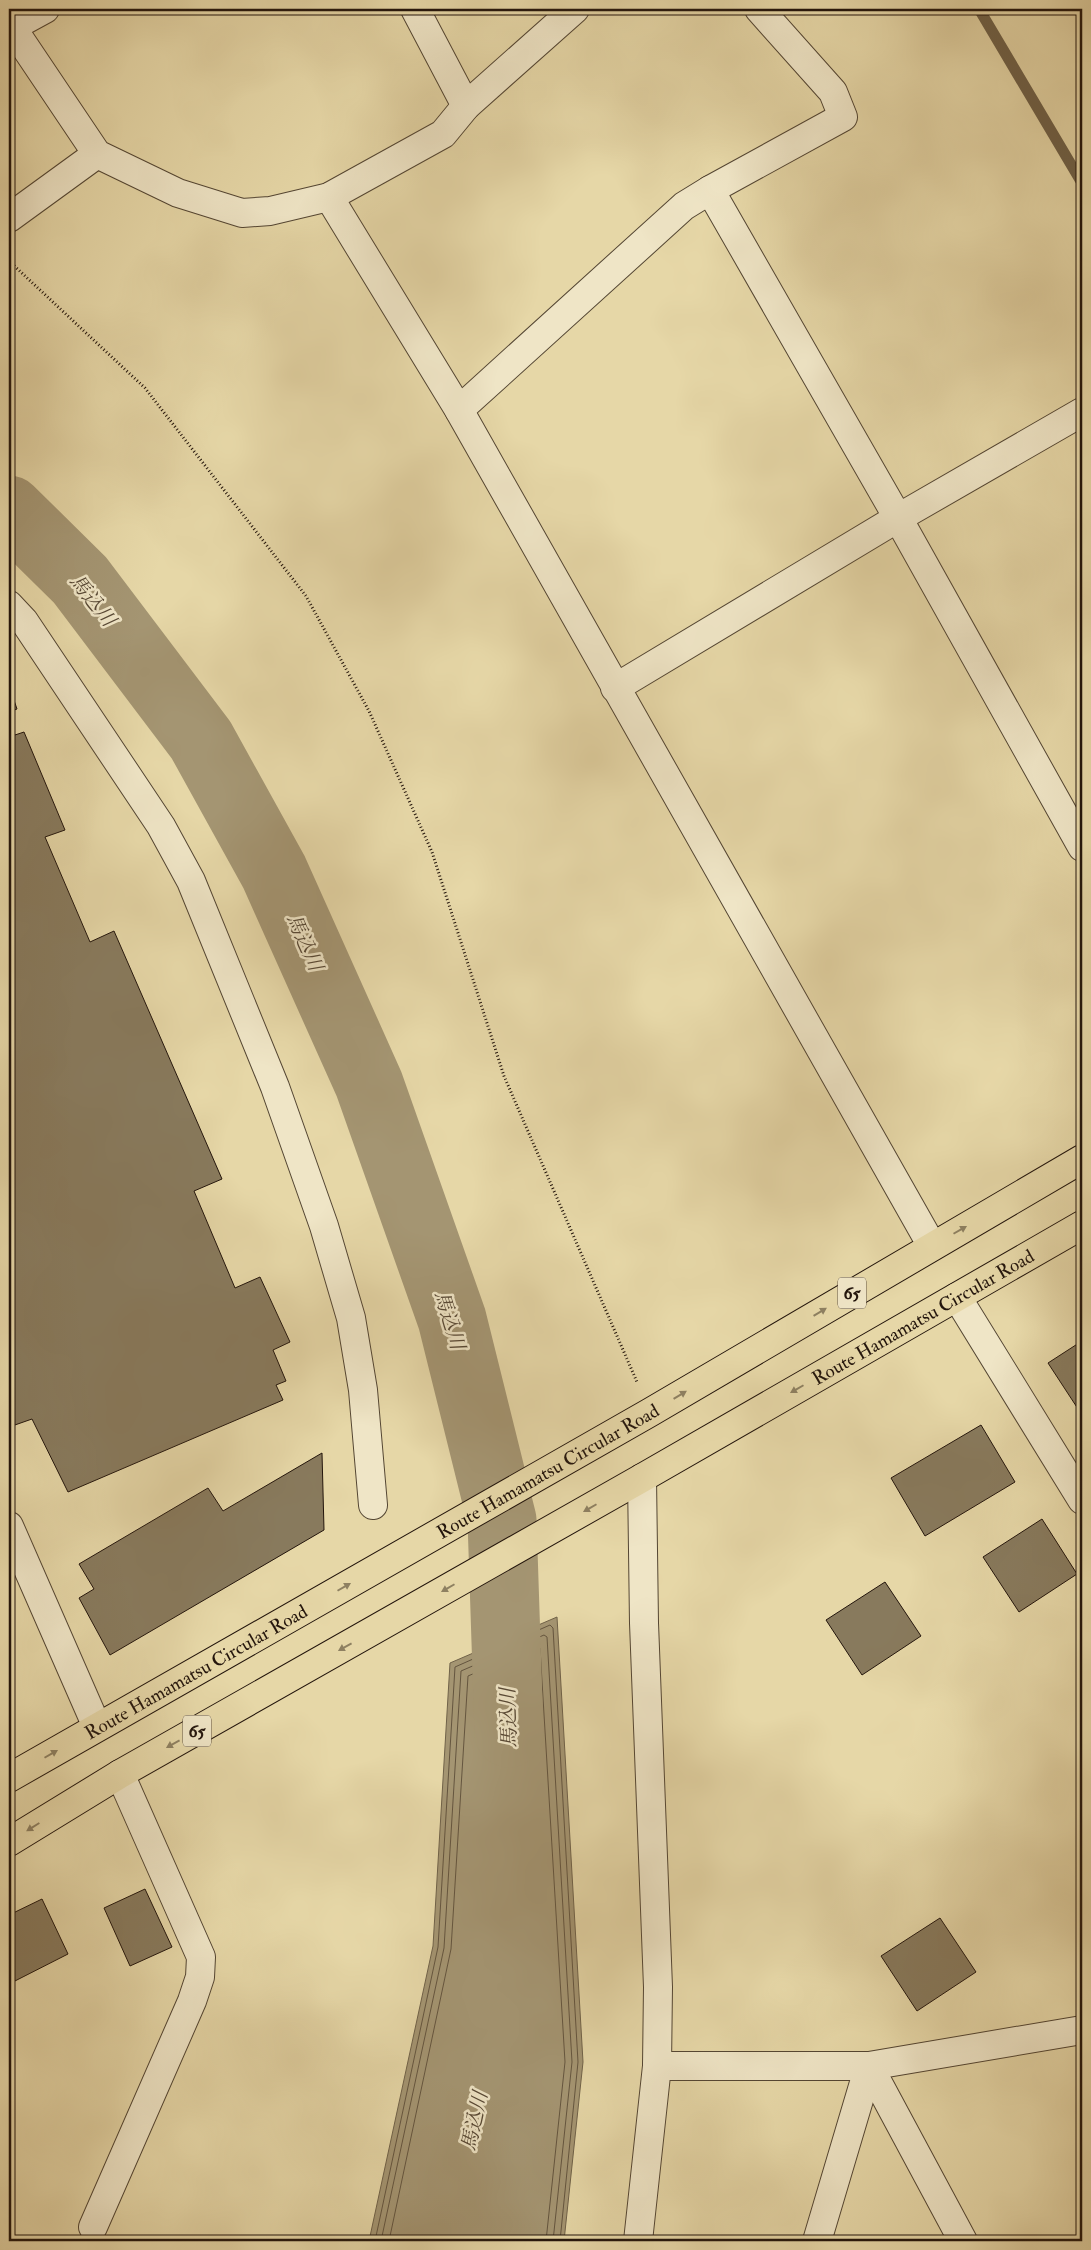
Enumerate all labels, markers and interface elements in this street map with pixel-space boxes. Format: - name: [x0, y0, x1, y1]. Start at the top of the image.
- water label: 馬込川: [64, 569, 122, 633]
- water label: 馬込川: [281, 910, 329, 977]
- one-way arrow: [953, 1225, 966, 1234]
- street label: Route Hamamatsu Circular Road: [808, 1244, 1039, 1391]
- road number: 65: [838, 1278, 866, 1309]
- water label: 馬込川: [429, 1288, 471, 1354]
- one-way arrow: [813, 1308, 826, 1317]
- one-way arrow: [791, 1384, 804, 1393]
- one-way arrow: [673, 1390, 686, 1399]
- street label: Route Hamamatsu Circular Road: [432, 1398, 664, 1545]
- one-way arrow: [583, 1503, 596, 1512]
- one-way arrow: [337, 1583, 352, 1591]
- one-way arrow: [442, 1584, 455, 1593]
- street label: Route Hamamatsu Circular Road: [81, 1599, 312, 1745]
- one-way arrow: [338, 1643, 351, 1652]
- water label: 馬込川: [495, 1686, 522, 1748]
- road number: 65: [183, 1715, 211, 1746]
- one-way arrow: [165, 1740, 180, 1748]
- one-way arrow: [44, 1749, 58, 1758]
- one-way arrow: [26, 1823, 40, 1832]
- water label: 馬込川: [456, 2087, 493, 2153]

